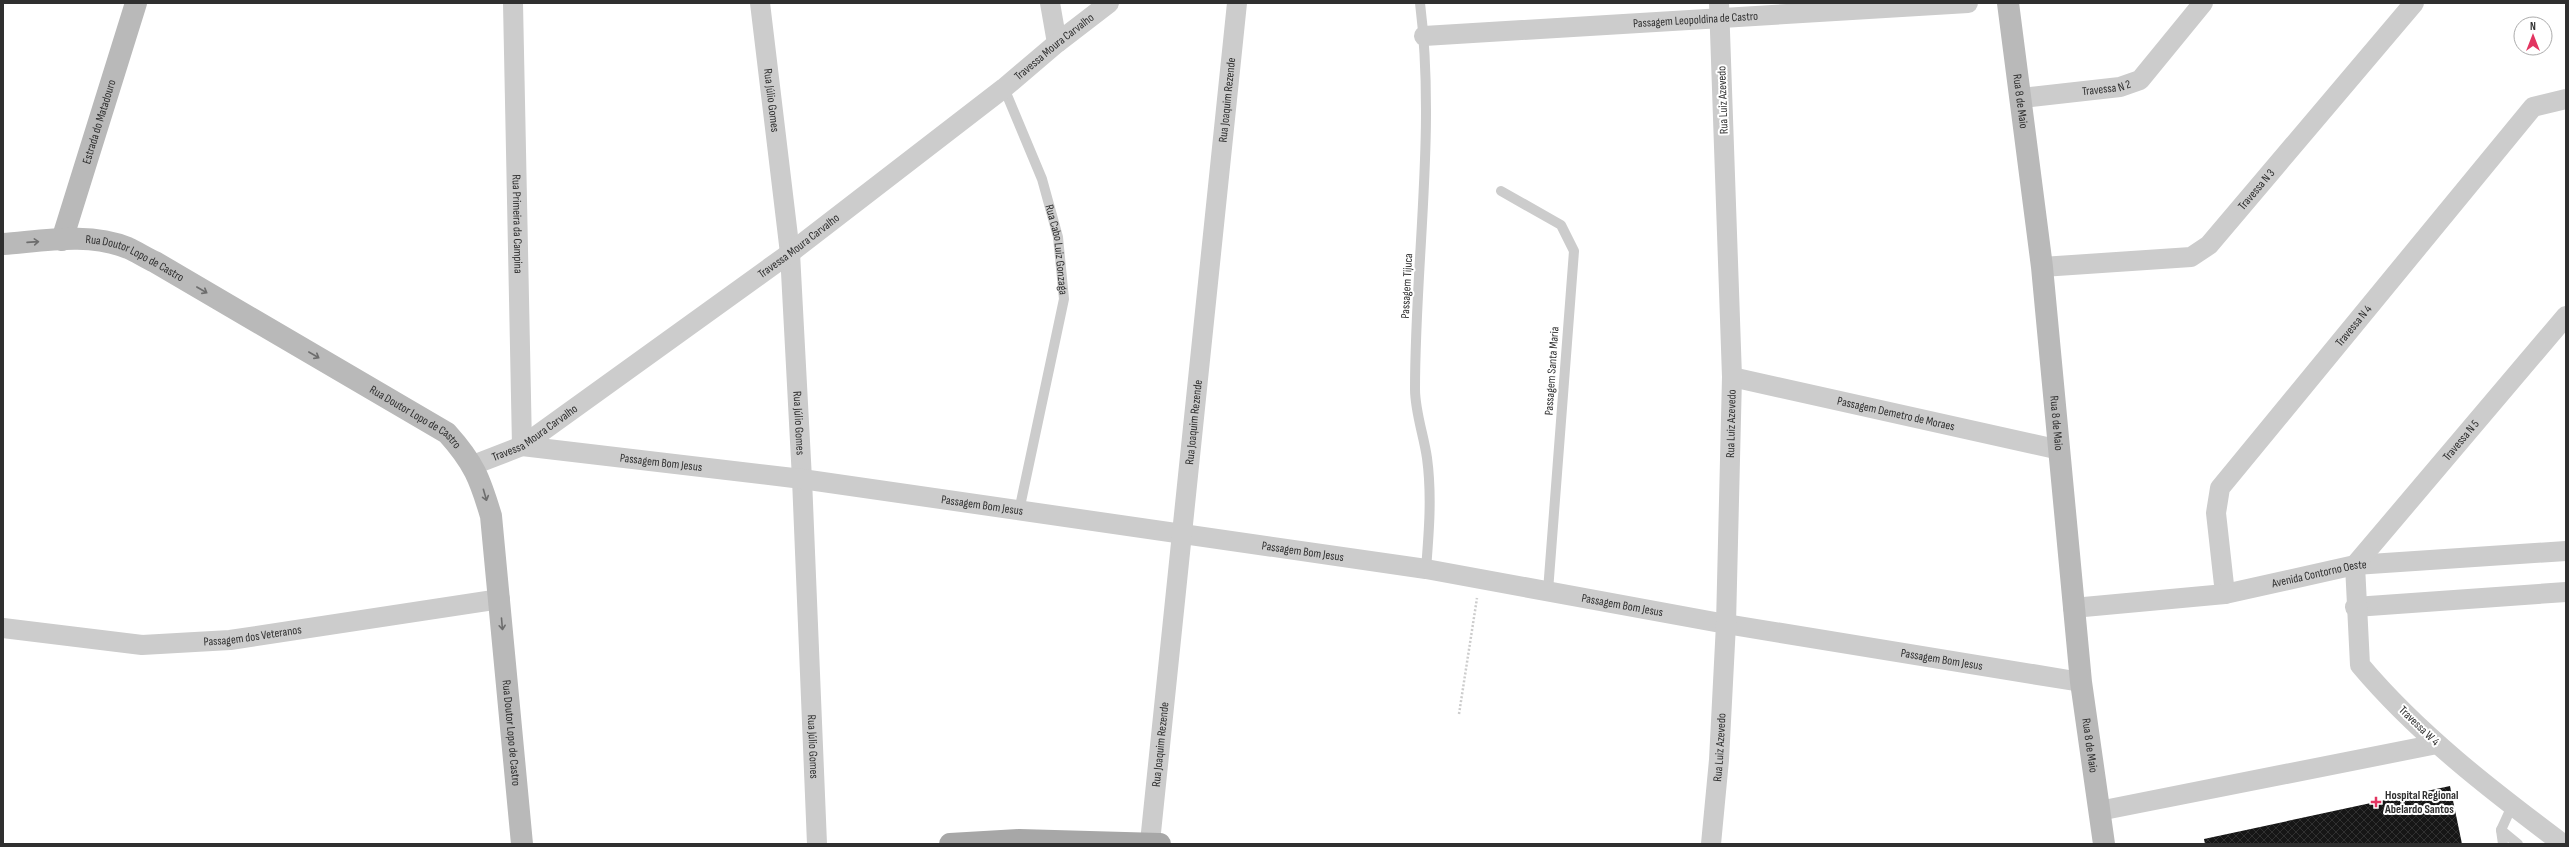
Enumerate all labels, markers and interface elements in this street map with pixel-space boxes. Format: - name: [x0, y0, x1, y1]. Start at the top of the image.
- street label: Passagem Leopoldina de Castro: [1632, 8, 1759, 31]
- street label: Travessa Moura Carvalho: [1011, 10, 1097, 84]
- north arrow: [2513, 16, 2553, 56]
- text: N: [2530, 20, 2536, 33]
- street label: Rua Joaquim Rezende: [1215, 57, 1239, 143]
- street label: Rua Luiz Azevedo: [1714, 66, 1732, 134]
- street label: Rua Júlio Gomes: [760, 68, 783, 133]
- street label: Rua 8 de Maio: [2010, 73, 2032, 129]
- street label: Travessa N 2: [2081, 76, 2133, 99]
- street label: Estrada do Matadouro: [79, 78, 119, 166]
- street label: Travessa N 3: [2235, 166, 2278, 213]
- street label: Rua Primeira da Campina: [509, 174, 526, 274]
- street label: Rua Cabo Luiz Gonzaga: [1042, 203, 1071, 296]
- street label: Travessa Moura Carvalho: [755, 210, 842, 281]
- street label: Rua Doutor Lopo de Castro: [85, 232, 187, 285]
- one-way arrow: [26, 239, 39, 246]
- street label: Passagem Tijuca: [1398, 253, 1416, 319]
- one-way arrow: [196, 286, 208, 294]
- street label: Travessa N 4: [2332, 302, 2375, 349]
- street label: Passagem Santa Maria: [1541, 326, 1563, 416]
- one-way arrow: [308, 352, 320, 360]
- street label: Rua Joaquim Rezende: [1182, 379, 1205, 465]
- street label: Rua Doutor Lopo de Castro: [367, 382, 465, 452]
- street label: Rua Luiz Azevedo: [1723, 389, 1739, 458]
- street label: Rua Júlio Gomes: [790, 391, 808, 455]
- street label: Passagem Demetro de Moraes: [1836, 393, 1956, 434]
- street label: Rua 8 de Maio: [2047, 395, 2067, 451]
- street label: Travessa Moura Carvalho: [490, 401, 580, 464]
- street label: Travessa N 5: [2439, 416, 2482, 464]
- street label: Passagem Bom Jesus: [619, 450, 703, 475]
- one-way arrow: [482, 489, 489, 502]
- street label: Passagem Bom Jesus: [940, 492, 1024, 518]
- street label: Passagem Bom Jesus: [1261, 538, 1345, 565]
- street label: Avenida Contorno Oeste: [2269, 557, 2367, 591]
- street label: Passagem Bom Jesus: [1580, 590, 1664, 620]
- one-way arrow: [499, 617, 506, 630]
- street label: Passagem dos Veteranos: [203, 622, 302, 649]
- street label: Passagem Bom Jesus: [1900, 645, 1984, 673]
- street label: Rua Doutor Lopo de Castro: [499, 679, 524, 787]
- street label: Rua Joaquim Rezende: [1148, 701, 1172, 788]
- street label: Travessa W 4: [2395, 703, 2443, 749]
- street label: Rua Luiz Azevedo: [1709, 713, 1729, 782]
- street label: Rua Júlio Gomes: [804, 714, 822, 779]
- street label: Rua 8 de Maio: [2079, 717, 2101, 774]
- place label: Hospital Regional Abelardo Santos: [2384, 788, 2458, 817]
- marker: Hospital Regional Abelardo Santos: [2370, 796, 2382, 808]

